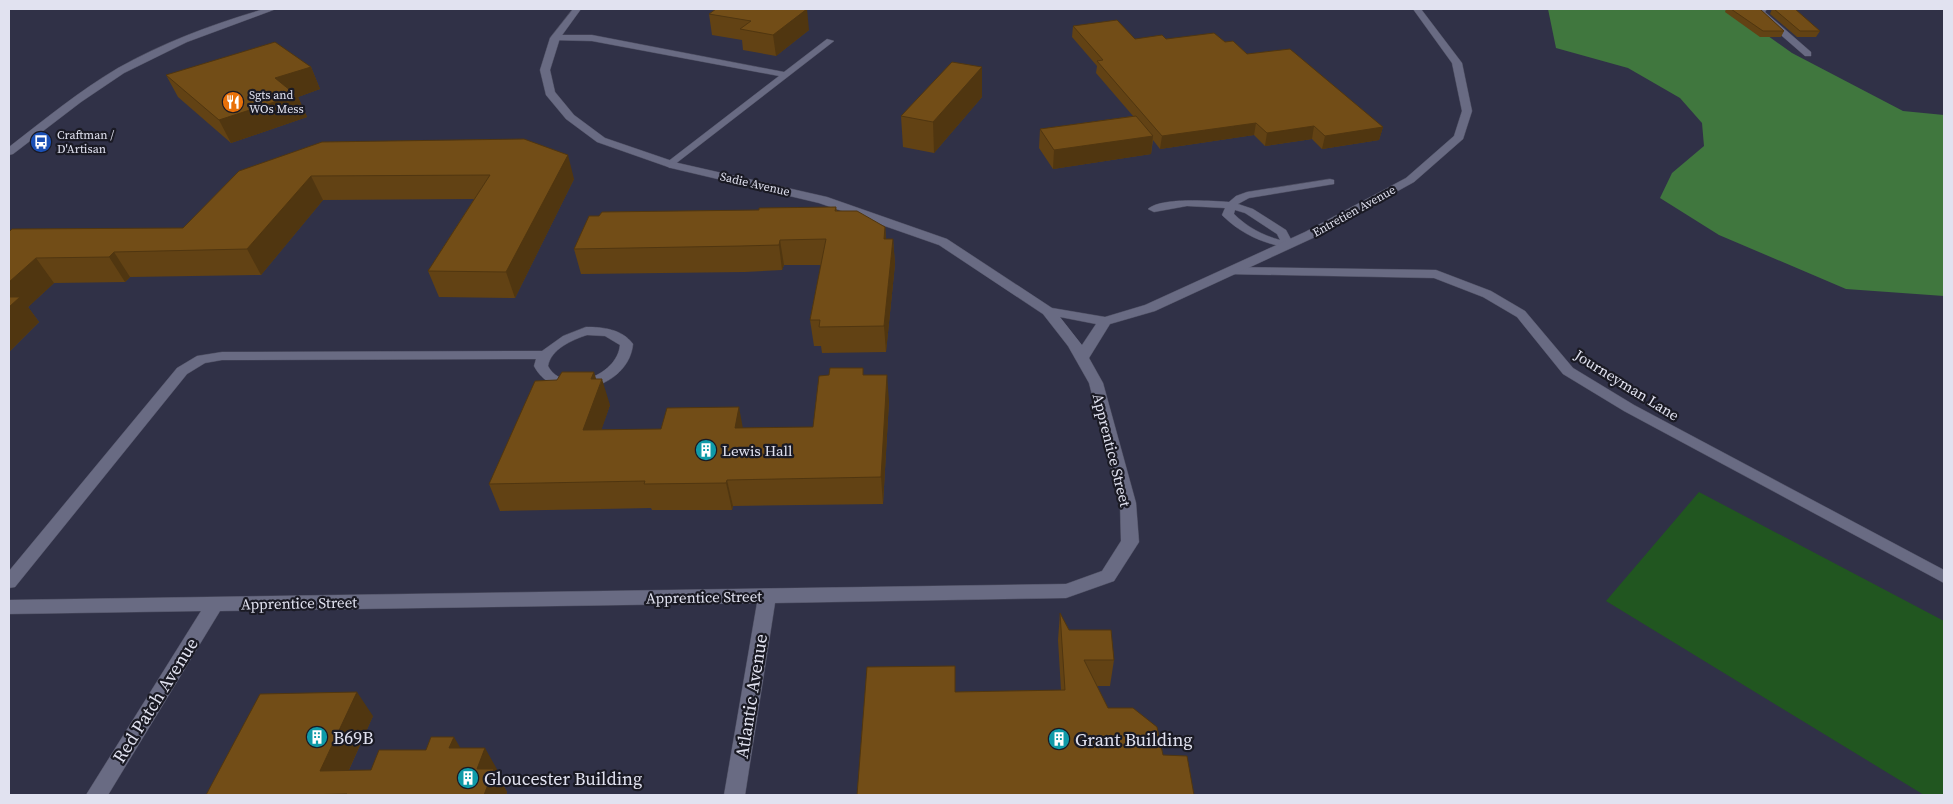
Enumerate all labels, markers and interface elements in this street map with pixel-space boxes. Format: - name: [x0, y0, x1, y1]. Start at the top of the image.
- place label: Sgts and WOs Mess: [249, 87, 304, 117]
- restaurant icon: Sgts and WOs Mess: [221, 90, 245, 114]
- place label: Craftman / D'Artisan: [57, 127, 114, 157]
- bus stop icon: Craftman / D'Artisan: [29, 130, 53, 154]
- street label: Sadie Avenue: [719, 168, 791, 200]
- street label: Entretien Avenue: [1310, 182, 1398, 240]
- street label: Journeyman Lane: [1570, 344, 1684, 426]
- street label: Apprentice Street: [1088, 391, 1136, 509]
- building icon: Lewis Hall: [694, 438, 718, 462]
- place label: Lewis Hall: [722, 440, 793, 461]
- street label: Apprentice Street: [646, 585, 762, 609]
- street label: Apprentice Street: [241, 591, 357, 615]
- street label: Atlantic Avenue: [729, 632, 773, 760]
- street label: Red Patch Avenue: [106, 633, 204, 767]
- building icon: B69B: [305, 725, 329, 749]
- place label: B69B: [333, 725, 374, 750]
- building icon: Grant Building: [1047, 727, 1071, 751]
- place label: Grant Building: [1075, 727, 1193, 752]
- building icon: Gloucester Building: [456, 766, 480, 790]
- place label: Gloucester Building: [484, 766, 642, 791]

